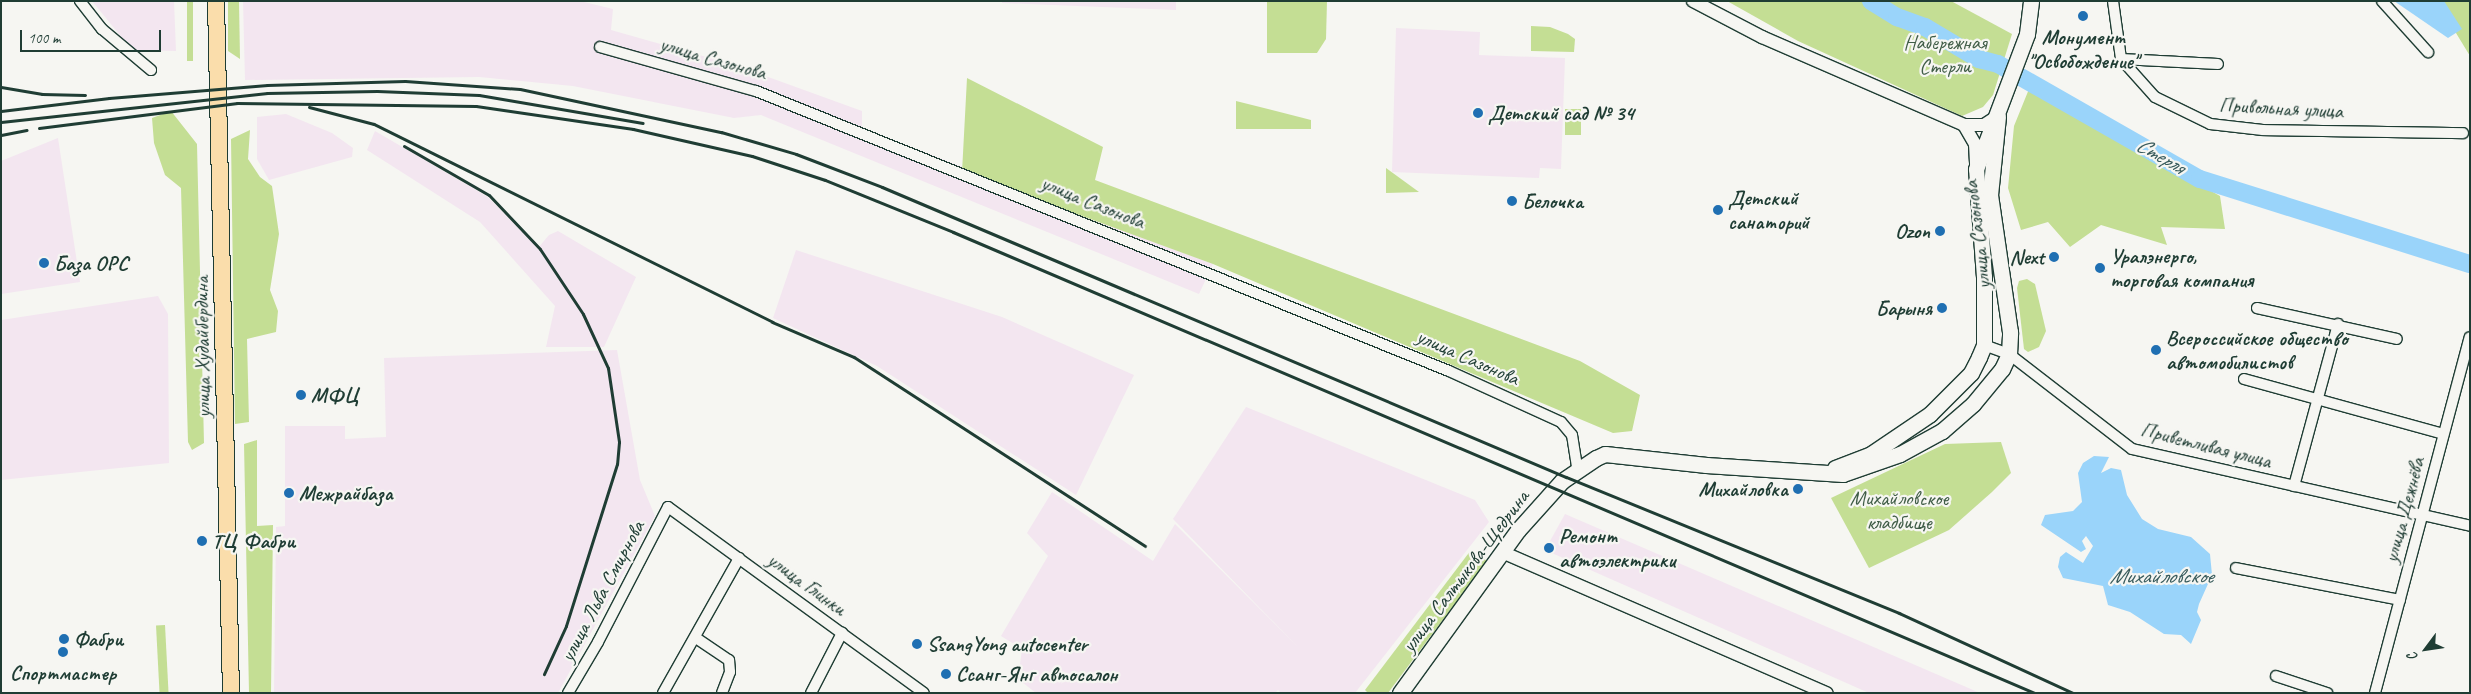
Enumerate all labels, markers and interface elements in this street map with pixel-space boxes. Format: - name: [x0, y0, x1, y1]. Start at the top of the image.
- marker: Монумент "Освобождение": [2077, 10, 2089, 22]
- scale bar: [22, 20, 164, 52]
- place label: Монумент "Освобождение": [2028, 24, 2138, 74]
- text: 100 m: [28, 29, 60, 48]
- park label: Набережная Стерли: [1904, 29, 1986, 79]
- street label: улица Сазонова: [657, 31, 769, 85]
- street label: Привольная улица: [2218, 92, 2344, 124]
- place label: Детский сад № 34: [1488, 100, 1634, 126]
- marker: Детский сад № 34: [1472, 107, 1484, 119]
- water label: Стерля: [2131, 132, 2189, 180]
- street label: улица Сазонова: [1038, 170, 1148, 234]
- street label: улица Сазонова: [1958, 179, 1996, 291]
- place label: Детский санаторий: [1728, 185, 1809, 235]
- place label: Белочка: [1522, 188, 1583, 214]
- marker: Белочка: [1506, 195, 1518, 207]
- marker: Детский санаторий: [1712, 204, 1724, 216]
- place label: Ozon: [1895, 218, 1930, 244]
- marker: Ozon: [1934, 225, 1946, 237]
- place label: Уралэнерго, торговая компания: [2110, 243, 2254, 293]
- place label: Next: [2010, 244, 2044, 270]
- place label: База ОРС: [54, 250, 127, 276]
- marker: Next: [2048, 251, 2060, 263]
- marker: База ОРС: [38, 257, 50, 269]
- marker: Уралэнерго, торговая компания: [2094, 262, 2106, 274]
- street label: улица Худайбердина: [188, 276, 216, 418]
- place label: Барыня: [1876, 295, 1932, 321]
- marker: Барыня: [1936, 302, 1948, 314]
- street label: улица Сазонова: [1413, 323, 1523, 391]
- place label: Всероссийское общество автомобилистов: [2166, 325, 2349, 375]
- marker: Всероссийское общество автомобилистов: [2150, 344, 2162, 356]
- place label: МФЦ: [311, 382, 359, 408]
- marker: МФЦ: [295, 389, 307, 401]
- street label: Приветливая улица: [2138, 416, 2274, 474]
- street label: улица Дежнёва: [2378, 454, 2430, 566]
- place label: Михайловка: [1698, 476, 1788, 502]
- place label: Межрайбаза: [299, 480, 393, 506]
- marker: Михайловка: [1792, 483, 1804, 495]
- street label: улица Салтыкова-Щедрина: [1395, 484, 1535, 658]
- park label: Михайловское кладбище: [1850, 485, 1948, 535]
- marker: Межрайбаза: [283, 487, 295, 499]
- street label: улица Льва Смирнова: [555, 518, 649, 664]
- place label: Ремонт автоэлектрики: [1559, 523, 1675, 573]
- place label: ТЦ Фабри: [212, 528, 291, 554]
- marker: ТЦ Фабри: [196, 535, 208, 547]
- marker: Ремонт автоэлектрики: [1543, 542, 1555, 554]
- street label: улица Глинки: [763, 547, 851, 621]
- water label: Михайловское: [2109, 564, 2213, 590]
- north arrow: [2401, 624, 2451, 674]
- place label: Фабри: [74, 626, 124, 652]
- place label: SsangYong autocenter: [927, 631, 1088, 657]
- marker: Фабри: [58, 633, 70, 645]
- marker: SsangYong autocenter: [911, 638, 923, 650]
- marker: Спортмастер: [57, 646, 69, 658]
- text: С: [2404, 650, 2422, 664]
- place label: Спортмастер: [10, 660, 116, 686]
- place label: Ссанг-Янг автосалон: [956, 661, 1121, 687]
- marker: Ссанг-Янг автосалон: [940, 668, 952, 680]

